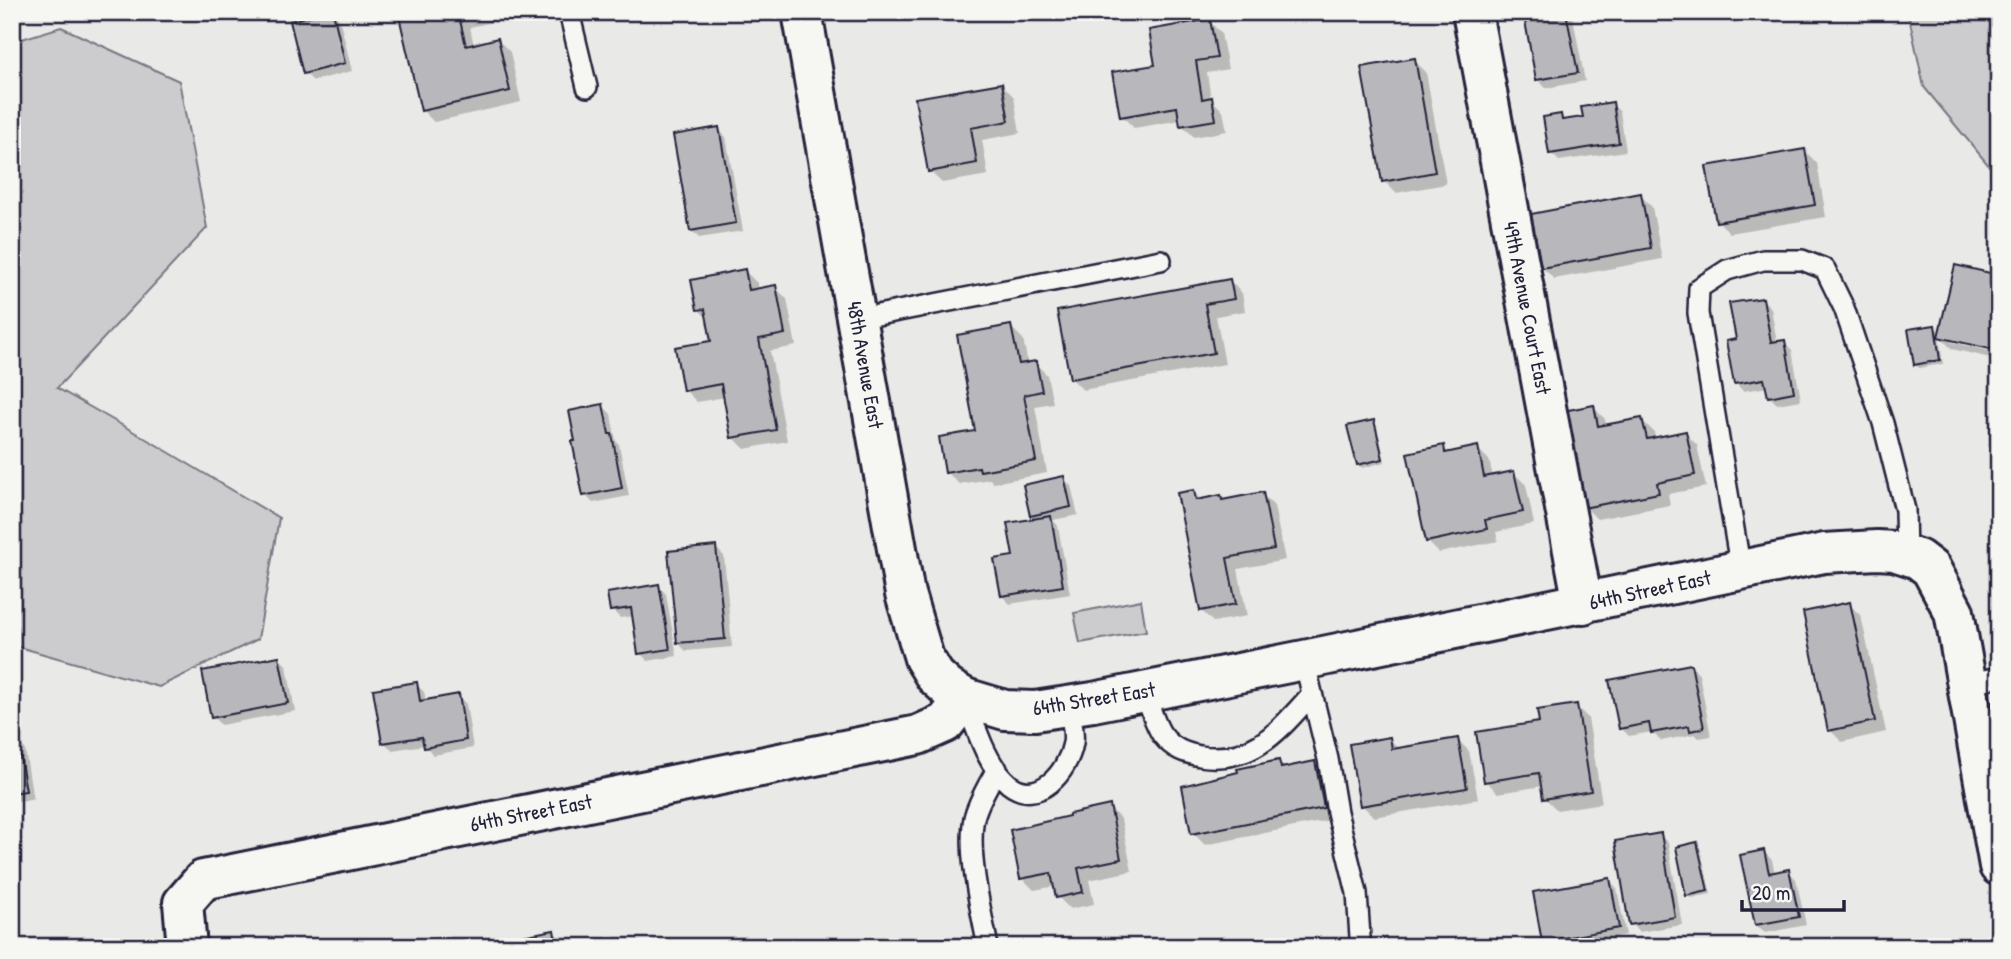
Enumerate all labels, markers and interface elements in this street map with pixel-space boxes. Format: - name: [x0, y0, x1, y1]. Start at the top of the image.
- street label: 49th Avenue Court East: [1496, 219, 1559, 398]
- street label: 48th Avenue East: [840, 299, 891, 432]
- street label: 64th Street East: [1586, 562, 1714, 617]
- street label: 64th Street East: [1031, 674, 1158, 723]
- street label: 64th Street East: [467, 786, 595, 839]
- scale bar: [1742, 868, 1843, 912]
- text: 20 m: [1752, 878, 1790, 907]

